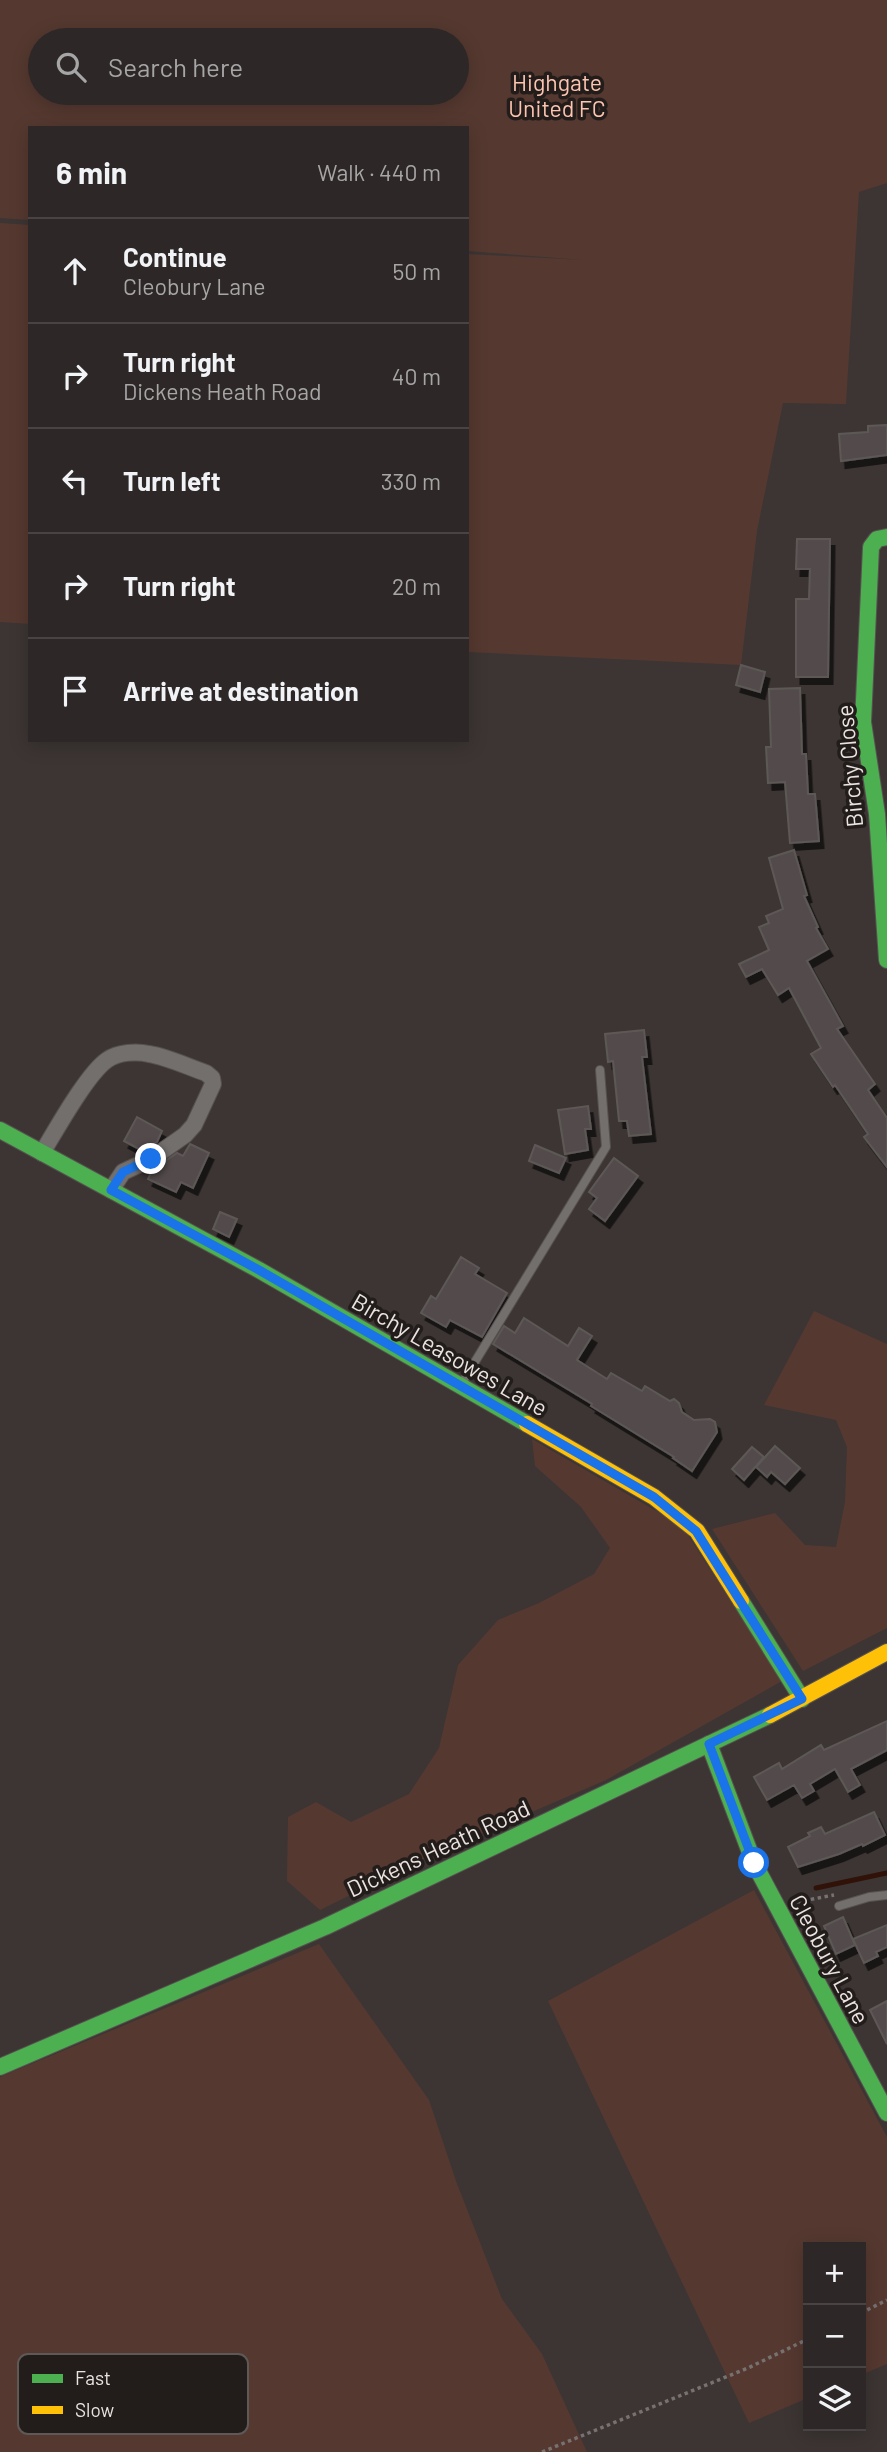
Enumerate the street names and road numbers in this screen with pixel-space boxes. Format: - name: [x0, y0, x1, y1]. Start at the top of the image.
- street label: Birchy Close: [830, 704, 868, 828]
- street label: Birchy Leasowes Lane: [347, 1287, 553, 1421]
- street label: Dickens Heath Road: [342, 1793, 534, 1903]
- street label: Cleobury Lane: [784, 1890, 876, 2028]

